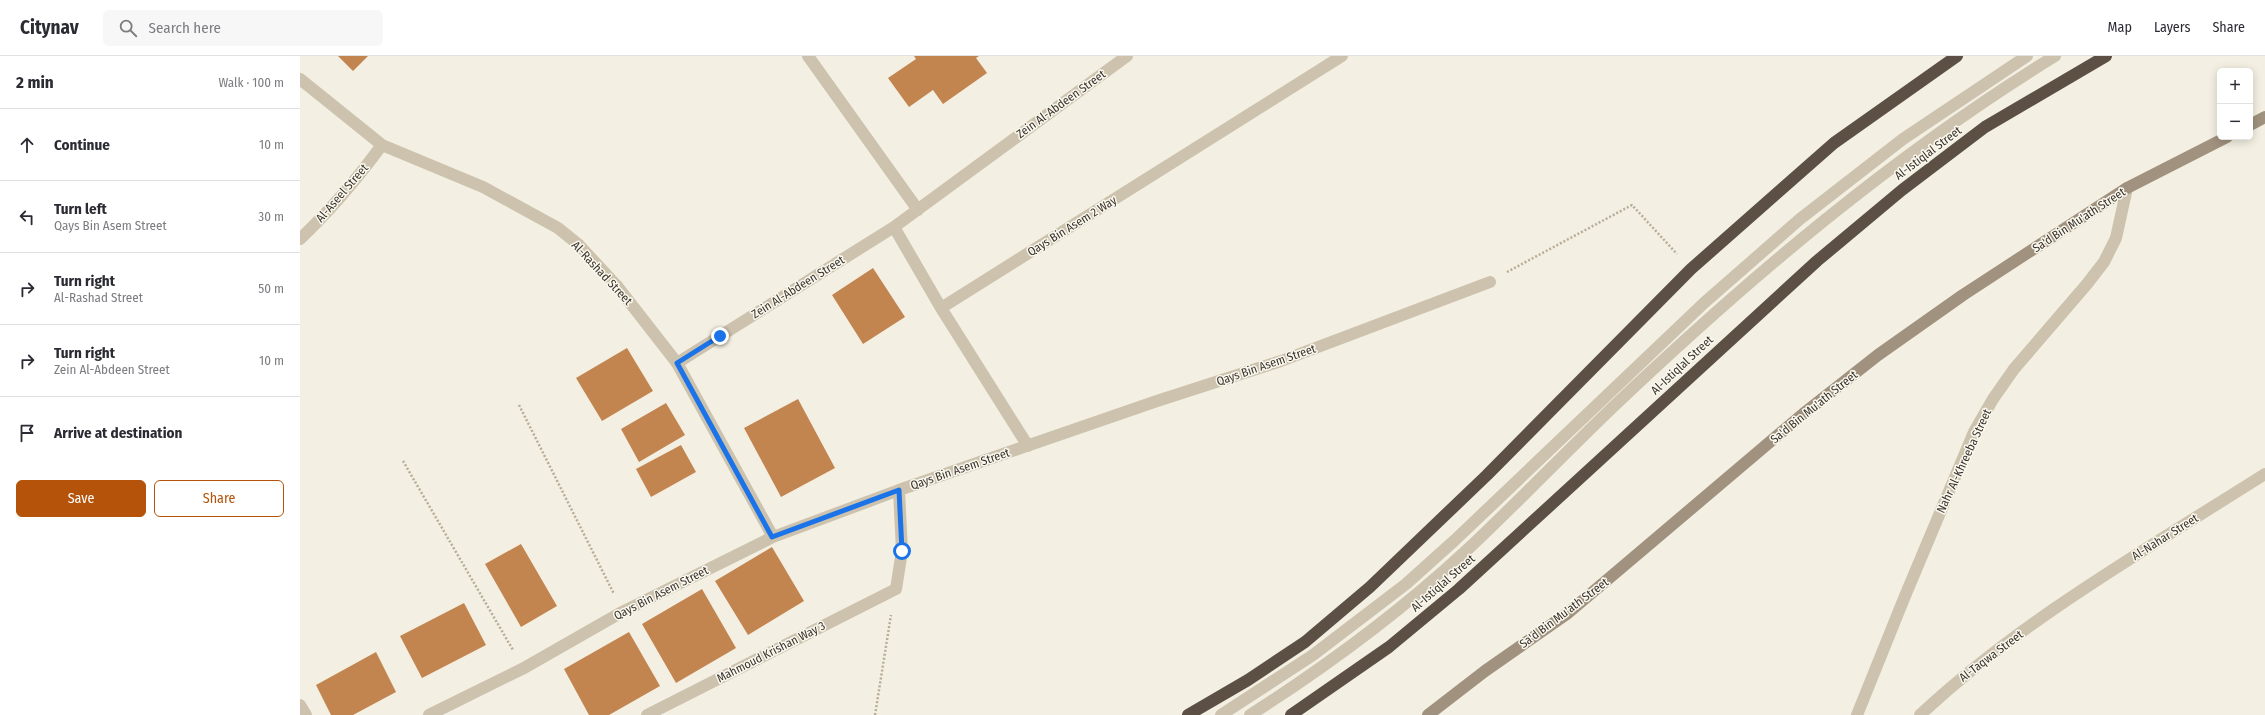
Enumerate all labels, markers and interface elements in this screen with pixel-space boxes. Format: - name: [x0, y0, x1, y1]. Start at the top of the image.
- search box: [103, 10, 383, 46]
- text: Citynav: [20, 16, 79, 39]
- icon: search: [117, 17, 139, 39]
- text: Search here: [149, 19, 221, 37]
- text: Map: [2108, 19, 2132, 36]
- text: Layers: [2154, 19, 2190, 36]
- text: Share: [2212, 19, 2245, 36]
- street label: Zein Al-Abdeen Street: [1014, 67, 1108, 141]
- map controls: [2217, 68, 2253, 140]
- button: +: [2217, 68, 2253, 104]
- text: 2 min: [16, 72, 54, 93]
- text: Walk · 100 m: [218, 75, 284, 90]
- button: −: [2217, 104, 2253, 140]
- street label: Al-Istiqlal Street: [1892, 123, 1964, 183]
- icon: ahead: [16, 134, 38, 156]
- text: Continue: [54, 136, 110, 154]
- text: 10 m: [259, 137, 284, 152]
- street label: Al-Aseel Street: [313, 161, 371, 225]
- street label: Sa'd Bin Mu'ath Street: [2030, 185, 2128, 255]
- street label: Qays Bin Asem 2 Way: [1025, 193, 1120, 259]
- text: Turn left: [54, 200, 107, 218]
- icon: left: [16, 206, 38, 228]
- text: 30 m: [258, 209, 284, 224]
- text: Qays Bin Asem Street: [54, 218, 167, 233]
- street label: Al-Rashad Street: [569, 238, 635, 308]
- street label: Zein Al-Abdeen Street: [749, 253, 847, 321]
- text: Turn right: [54, 272, 115, 290]
- icon: right: [16, 278, 38, 300]
- text: 50 m: [258, 281, 284, 296]
- text: Al-Rashad Street: [54, 290, 143, 305]
- route end: [711, 327, 729, 345]
- street label: Al-Istiqlal Street: [1648, 333, 1716, 397]
- street label: Qays Bin Asem Street: [1215, 341, 1318, 389]
- text: Turn right: [54, 344, 115, 362]
- icon: right: [16, 350, 38, 372]
- text: 10 m: [259, 353, 284, 368]
- text: Zein Al-Abdeen Street: [54, 362, 170, 377]
- street label: Sa'd Bin Mu'ath Street: [1768, 368, 1860, 446]
- street label: Nahr Al-Khreeba Street: [1934, 407, 1994, 515]
- icon: arrive: [16, 422, 38, 444]
- text: Arrive at destination: [54, 424, 182, 442]
- street label: Qays Bin Asem Street: [909, 445, 1012, 493]
- button: Save: [16, 480, 146, 517]
- button: Share: [154, 480, 284, 517]
- street label: Al-Nahar Street: [2129, 511, 2201, 563]
- route start: [893, 542, 911, 560]
- street label: Al-Istiqlal Street: [1408, 551, 1478, 614]
- street label: Qays Bin Asem Street: [611, 563, 711, 623]
- street label: Sa'd Bin Mu'ath Street: [1517, 575, 1611, 651]
- street label: Mahmoud Krishan Way 3: [714, 619, 828, 685]
- street label: Al-Taqwa Street: [1956, 627, 2026, 685]

